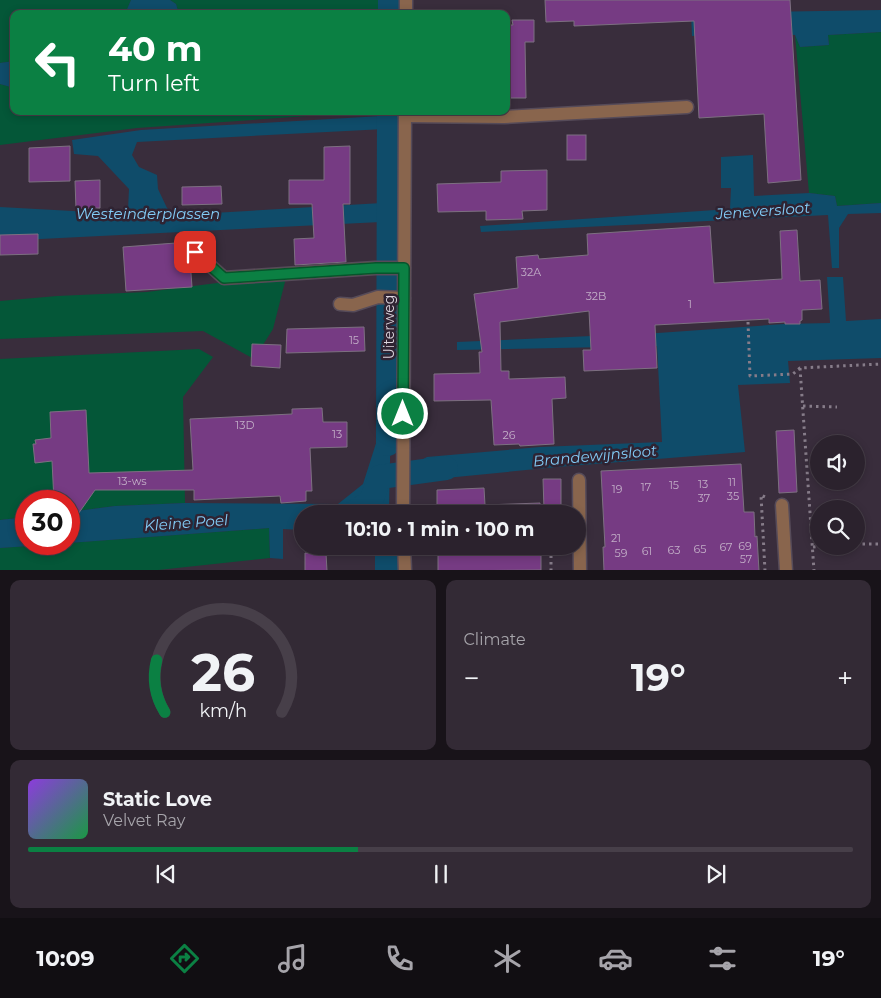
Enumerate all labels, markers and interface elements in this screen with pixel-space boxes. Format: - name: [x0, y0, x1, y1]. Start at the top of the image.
- text: 40 m: [108, 27, 203, 70]
- icon: left: [25, 30, 90, 95]
- text: Turn left: [108, 70, 200, 97]
- water label: Jeneversloot: [714, 198, 811, 223]
- water label: Westeinderplassen: [76, 204, 220, 223]
- pin: [174, 231, 216, 273]
- icon: arrive: [181, 238, 209, 266]
- house number: 32A: [521, 265, 541, 279]
- house number: 32B: [586, 289, 606, 303]
- street label: Uiterweg: [380, 295, 398, 359]
- house number: 1: [688, 297, 692, 311]
- house number: 15: [349, 333, 359, 347]
- position arrow: [376, 387, 428, 439]
- house number: 13D: [235, 418, 255, 432]
- house number: 13: [332, 427, 342, 441]
- house number: 26: [503, 428, 516, 442]
- map controls: [810, 435, 865, 555]
- button: sound: [810, 435, 865, 490]
- water label: Brandewijnsloot: [532, 441, 658, 470]
- house number: 13-ws: [117, 474, 147, 488]
- house number: 11: [728, 475, 736, 489]
- house number: 13: [698, 477, 708, 491]
- house number: 15: [669, 478, 679, 492]
- house number: 17: [641, 480, 651, 494]
- house number: 19: [612, 482, 623, 496]
- house number: 35: [727, 489, 739, 503]
- speed limit sign: 30: [15, 490, 80, 555]
- house number: 37: [698, 491, 710, 505]
- button: search: [810, 500, 865, 555]
- water label: Kleine Poel: [143, 510, 229, 535]
- text: 10:10 · 1 min · 100 m: [346, 518, 534, 541]
- house number: 21: [611, 531, 621, 545]
- house number: 69: [738, 539, 752, 553]
- house number: 67: [719, 540, 733, 554]
- house number: 65: [694, 542, 706, 556]
- house number: 63: [668, 543, 680, 557]
- house number: 61: [642, 544, 652, 558]
- house number: 59: [615, 546, 628, 560]
- house number: 57: [740, 552, 752, 566]
- text: Climate: [464, 630, 526, 649]
- text: 26: [191, 641, 255, 704]
- text: 19°: [631, 654, 686, 701]
- text: −: [464, 661, 480, 695]
- text: +: [837, 661, 853, 695]
- text: km/h: [199, 700, 247, 721]
- text: Static Love: [103, 788, 212, 811]
- text: Velvet Ray: [103, 811, 185, 830]
- icon: previous: [152, 860, 180, 888]
- icon: pause: [427, 860, 455, 888]
- icon: next: [702, 860, 730, 888]
- icon: directions: [167, 941, 202, 976]
- icon: music: [275, 941, 310, 976]
- icon: phone: [382, 941, 417, 976]
- icon: climate: [490, 941, 525, 976]
- icon: car: [598, 941, 633, 976]
- icon: filters: [705, 941, 740, 976]
- text: 10:09: [36, 945, 95, 972]
- text: 19°: [813, 945, 845, 972]

